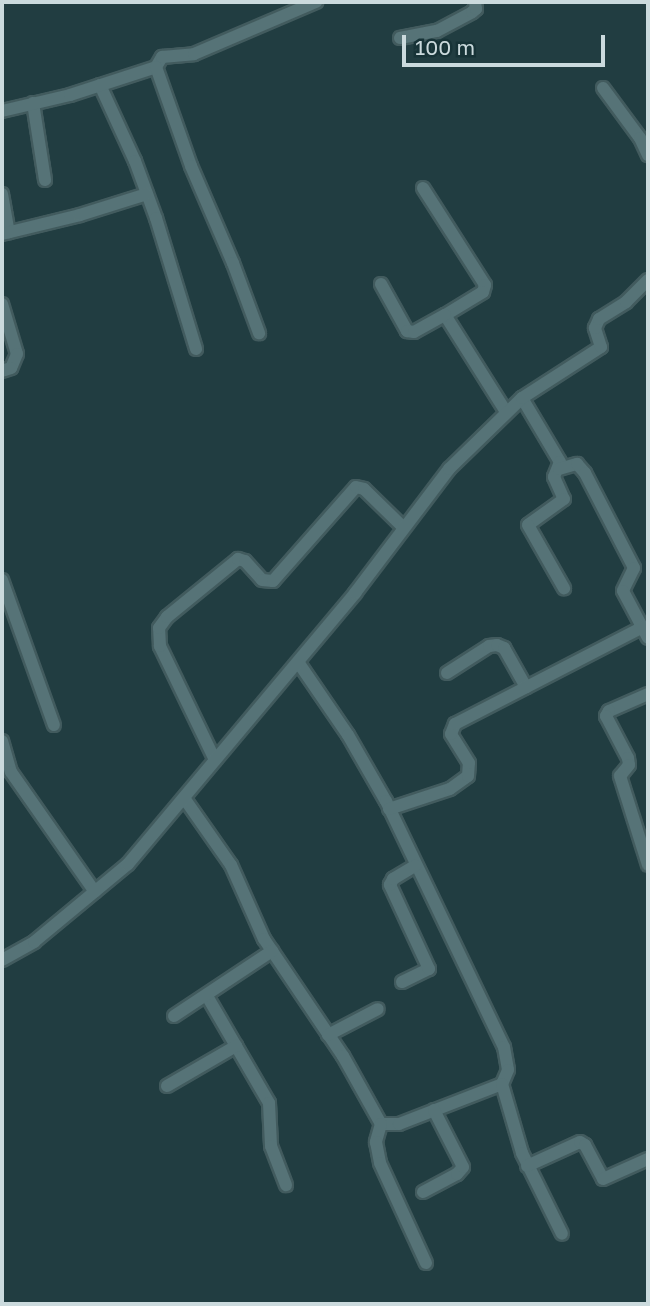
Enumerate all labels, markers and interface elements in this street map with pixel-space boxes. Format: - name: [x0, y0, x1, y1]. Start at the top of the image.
- scale bar: [405, 21, 608, 65]
- text: 100 m: [415, 34, 475, 60]

